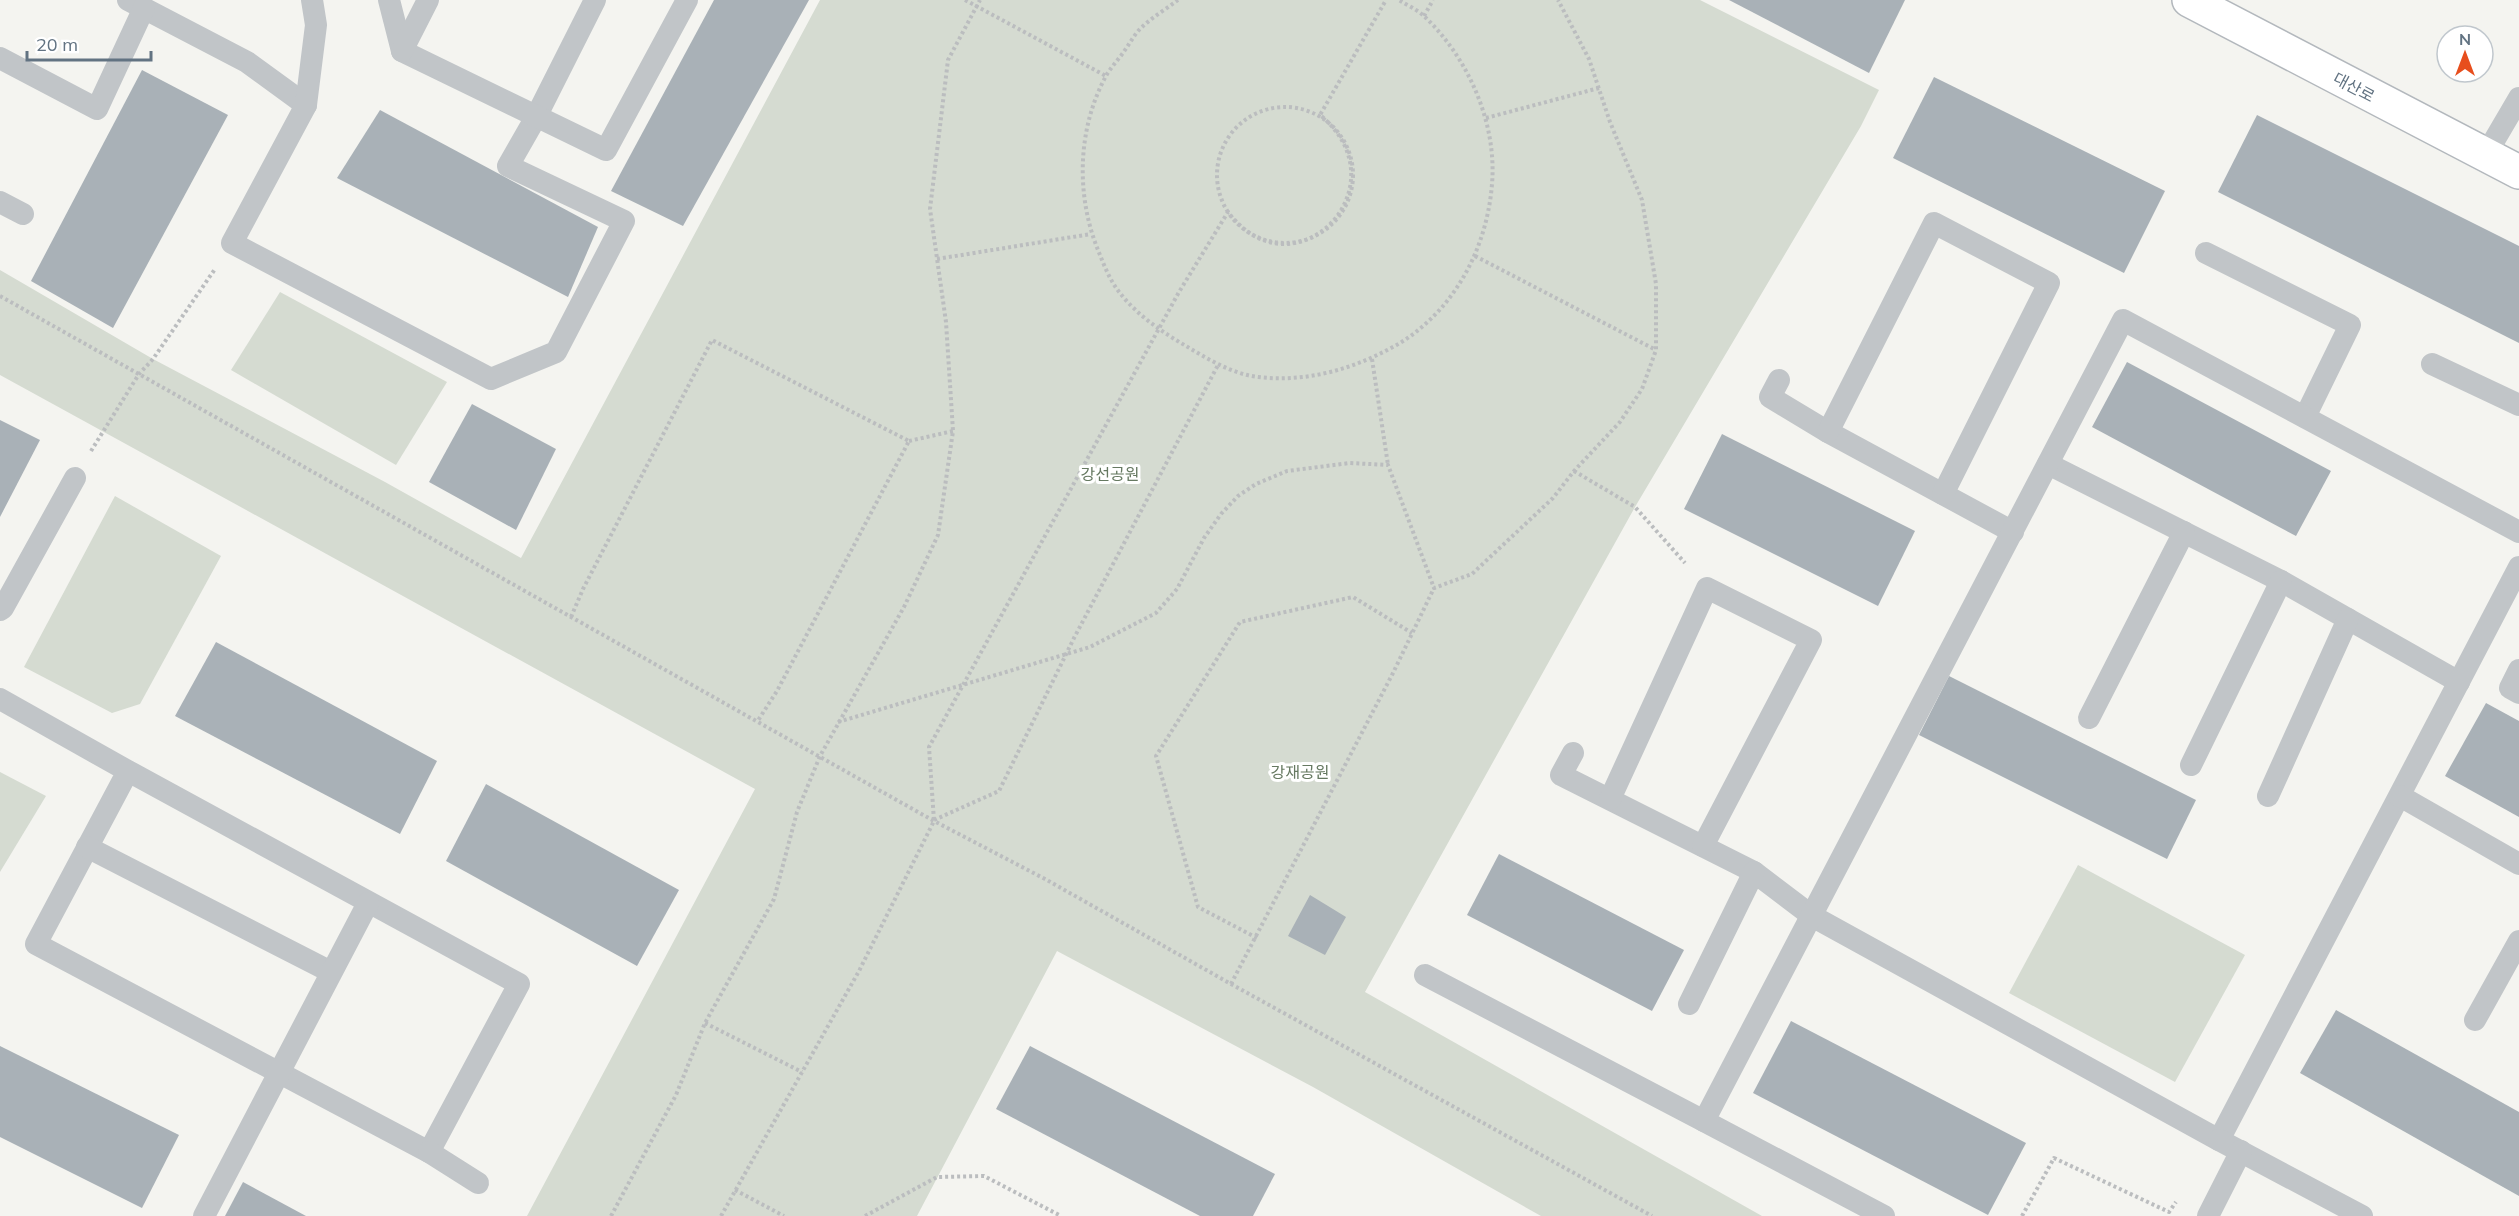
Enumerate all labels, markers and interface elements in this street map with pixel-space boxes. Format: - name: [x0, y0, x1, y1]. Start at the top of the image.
- scale bar: [27, 24, 152, 62]
- north arrow: [2435, 24, 2495, 84]
- text: N: [2459, 29, 2471, 49]
- text: 20 m: [36, 33, 78, 56]
- street label: 대산로: [2330, 68, 2378, 106]
- park label: 강선공원: [1081, 464, 1139, 484]
- park label: 강재공원: [1271, 762, 1329, 782]

